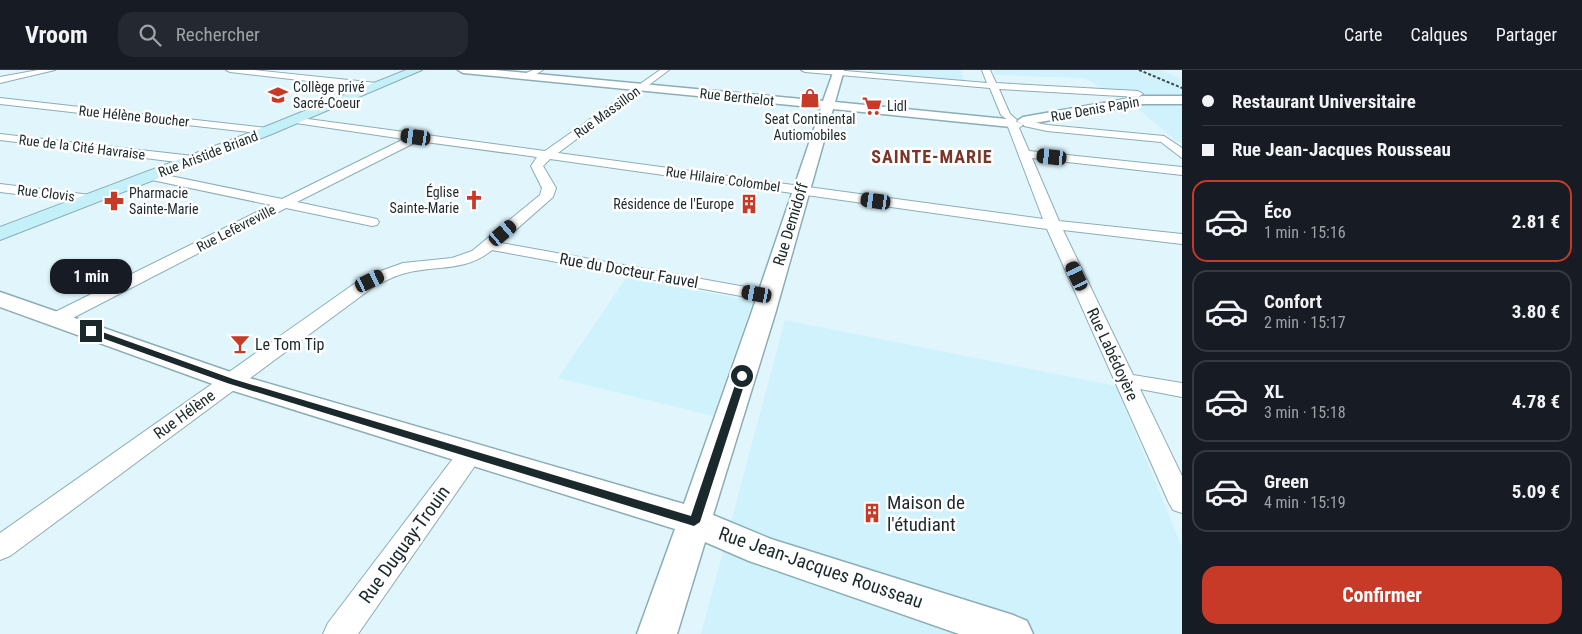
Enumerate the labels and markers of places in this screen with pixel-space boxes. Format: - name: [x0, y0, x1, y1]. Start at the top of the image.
- place label: Collège privé Sacré-Coeur: [293, 79, 365, 111]
- school or university icon: Collège privé Sacré-Coeur: [267, 84, 289, 106]
- shop icon: Seat Continental Autiomobiles: [799, 87, 821, 109]
- supermarket icon: Lidl: [861, 95, 883, 117]
- place label: Lidl: [887, 98, 907, 114]
- place label: Seat Continental Autiomobiles: [764, 111, 856, 143]
- place label: Église Sainte-Marie: [390, 183, 459, 216]
- place label: Pharmacie Sainte-Marie: [129, 185, 199, 217]
- church icon: Église Sainte-Marie: [463, 189, 485, 211]
- pharmacy icon: Pharmacie Sainte-Marie: [103, 190, 125, 212]
- building icon: Résidence de l'Europe: [738, 193, 760, 215]
- place label: Résidence de l'Europe: [613, 196, 734, 212]
- bar icon: Le Tom Tip: [229, 333, 251, 355]
- place label: Le Tom Tip: [255, 335, 324, 354]
- place label: Maison de l'étudiant: [887, 491, 965, 536]
- building icon: Maison de l'étudiant: [861, 502, 883, 524]

